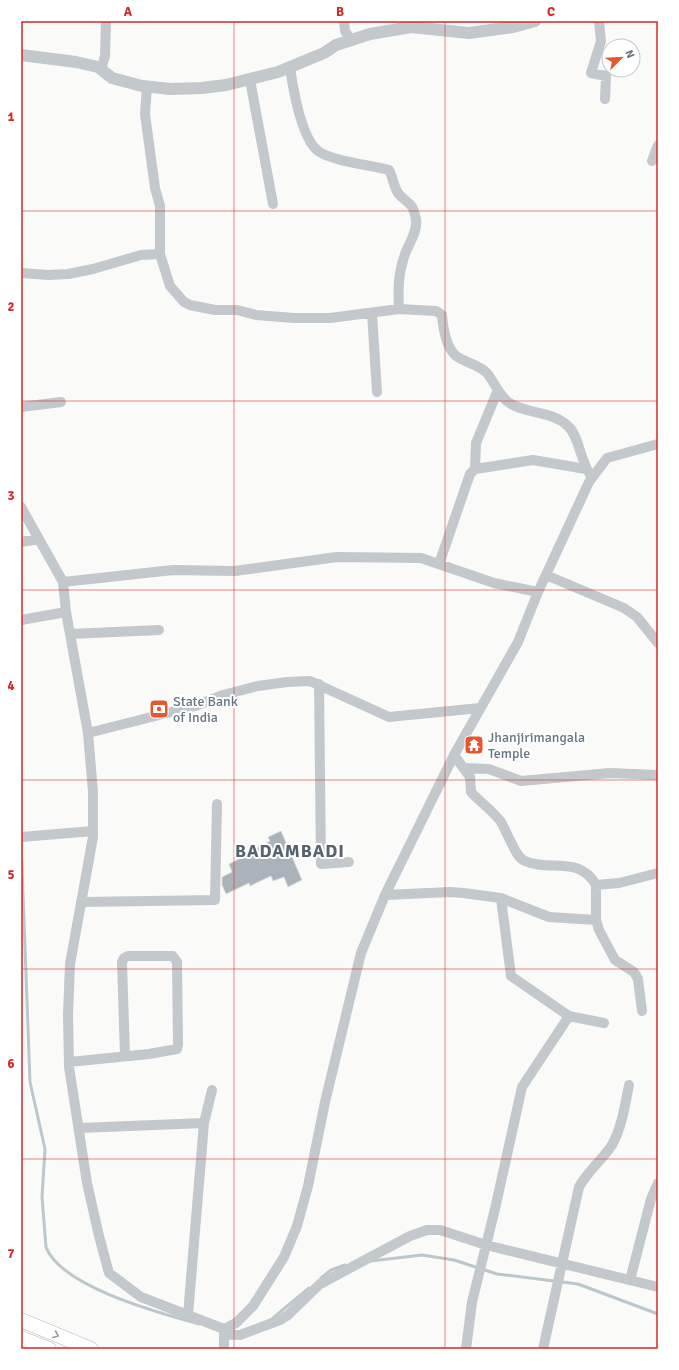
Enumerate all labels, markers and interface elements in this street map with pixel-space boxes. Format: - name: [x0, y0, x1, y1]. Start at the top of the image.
- text: A: [124, 4, 133, 20]
- text: B: [336, 4, 344, 20]
- text: C: [547, 4, 555, 20]
- north arrow: [601, 38, 641, 78]
- text: N: [622, 48, 637, 60]
- text: 1: [7, 109, 15, 125]
- text: 2: [7, 299, 15, 315]
- text: 3: [7, 488, 15, 504]
- text: 4: [7, 678, 15, 694]
- place label: State Bank of India: [173, 693, 238, 726]
- bank icon: State Bank of India: [148, 698, 170, 720]
- place label: Jhanjirimangala Temple: [488, 729, 585, 762]
- temple icon: Jhanjirimangala Temple: [463, 734, 485, 756]
- district label: BADAMBADI: [235, 840, 345, 862]
- text: 5: [7, 867, 15, 883]
- text: 6: [7, 1056, 15, 1072]
- text: 7: [7, 1246, 15, 1262]
- one-way arrow: [51, 1330, 59, 1338]

